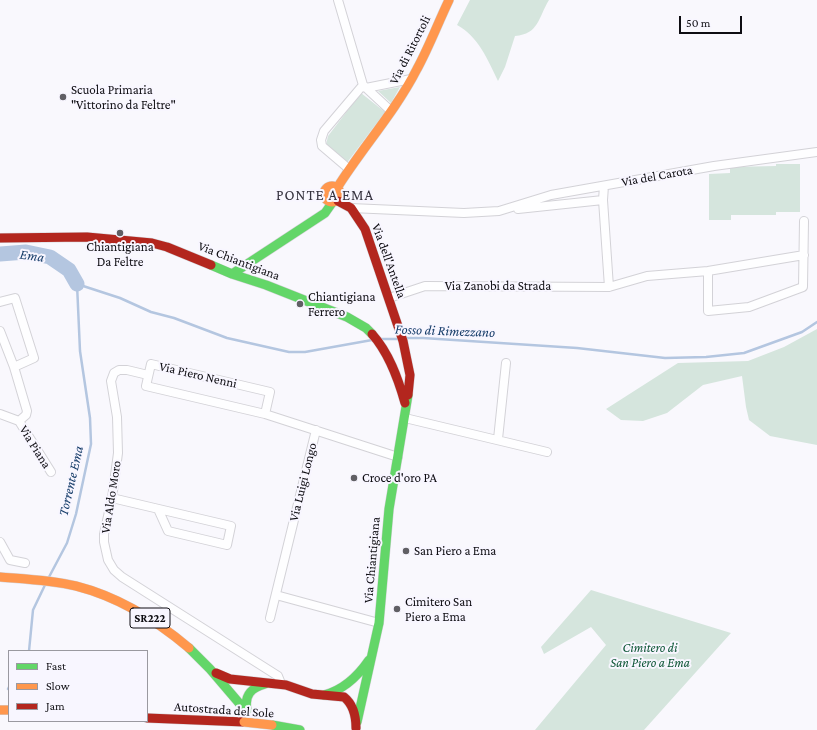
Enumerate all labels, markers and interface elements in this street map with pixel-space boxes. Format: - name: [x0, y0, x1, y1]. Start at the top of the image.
- scale bar: [681, 8, 744, 34]
- street label: Via di Ritortoli: [386, 13, 434, 87]
- text: 50 m: [686, 16, 710, 30]
- place label: Scuola Primaria "Vittorino da Feltre": [71, 82, 176, 113]
- marker: Scuola Primaria "Vittorino da Feltre": [58, 92, 68, 102]
- street label: Via del Carota: [620, 162, 694, 190]
- district label: PONTE A EMA: [276, 186, 374, 204]
- street label: Via dell'Antella: [368, 221, 410, 301]
- marker: Chiantigiana Da Feltre: [115, 228, 125, 238]
- street label: Via Chiantigiana: [196, 238, 282, 284]
- place label: Chiantigiana Da Feltre: [86, 239, 154, 270]
- water label: Ema: [19, 246, 45, 266]
- street label: Via Zanobi da Strada: [445, 278, 551, 294]
- place label: Chiantigiana Ferrero: [308, 289, 375, 320]
- marker: Chiantigiana Ferrero: [295, 299, 305, 309]
- water label: Fosso di Rimezzano: [395, 321, 495, 341]
- street label: Via Piero Nenni: [158, 358, 238, 392]
- street label: Via Piana: [16, 423, 54, 471]
- street label: Via Luigi Longo: [286, 441, 320, 523]
- water label: Torrente Ema: [55, 444, 87, 518]
- street label: Via Aldo Moro: [98, 459, 124, 535]
- place label: Croce d'oro PA: [362, 470, 437, 486]
- marker: Croce d'oro PA: [349, 473, 359, 483]
- street label: Via Chiantigiana: [360, 516, 384, 604]
- place label: San Piero a Ema: [414, 543, 496, 559]
- marker: San Piero a Ema: [401, 546, 411, 556]
- place label: Cimitero San Piero a Ema: [405, 594, 472, 625]
- marker: Cimitero San Piero a Ema: [392, 604, 402, 614]
- road number: SR222: [130, 608, 170, 628]
- park label: Cimitero di San Piero a Ema: [610, 640, 690, 671]
- legend: [8, 650, 148, 722]
- text: Fast: [46, 659, 66, 673]
- text: Slow: [46, 679, 70, 693]
- text: Jam: [46, 699, 65, 713]
- street label: Autostrada del Sole: [174, 699, 274, 721]

